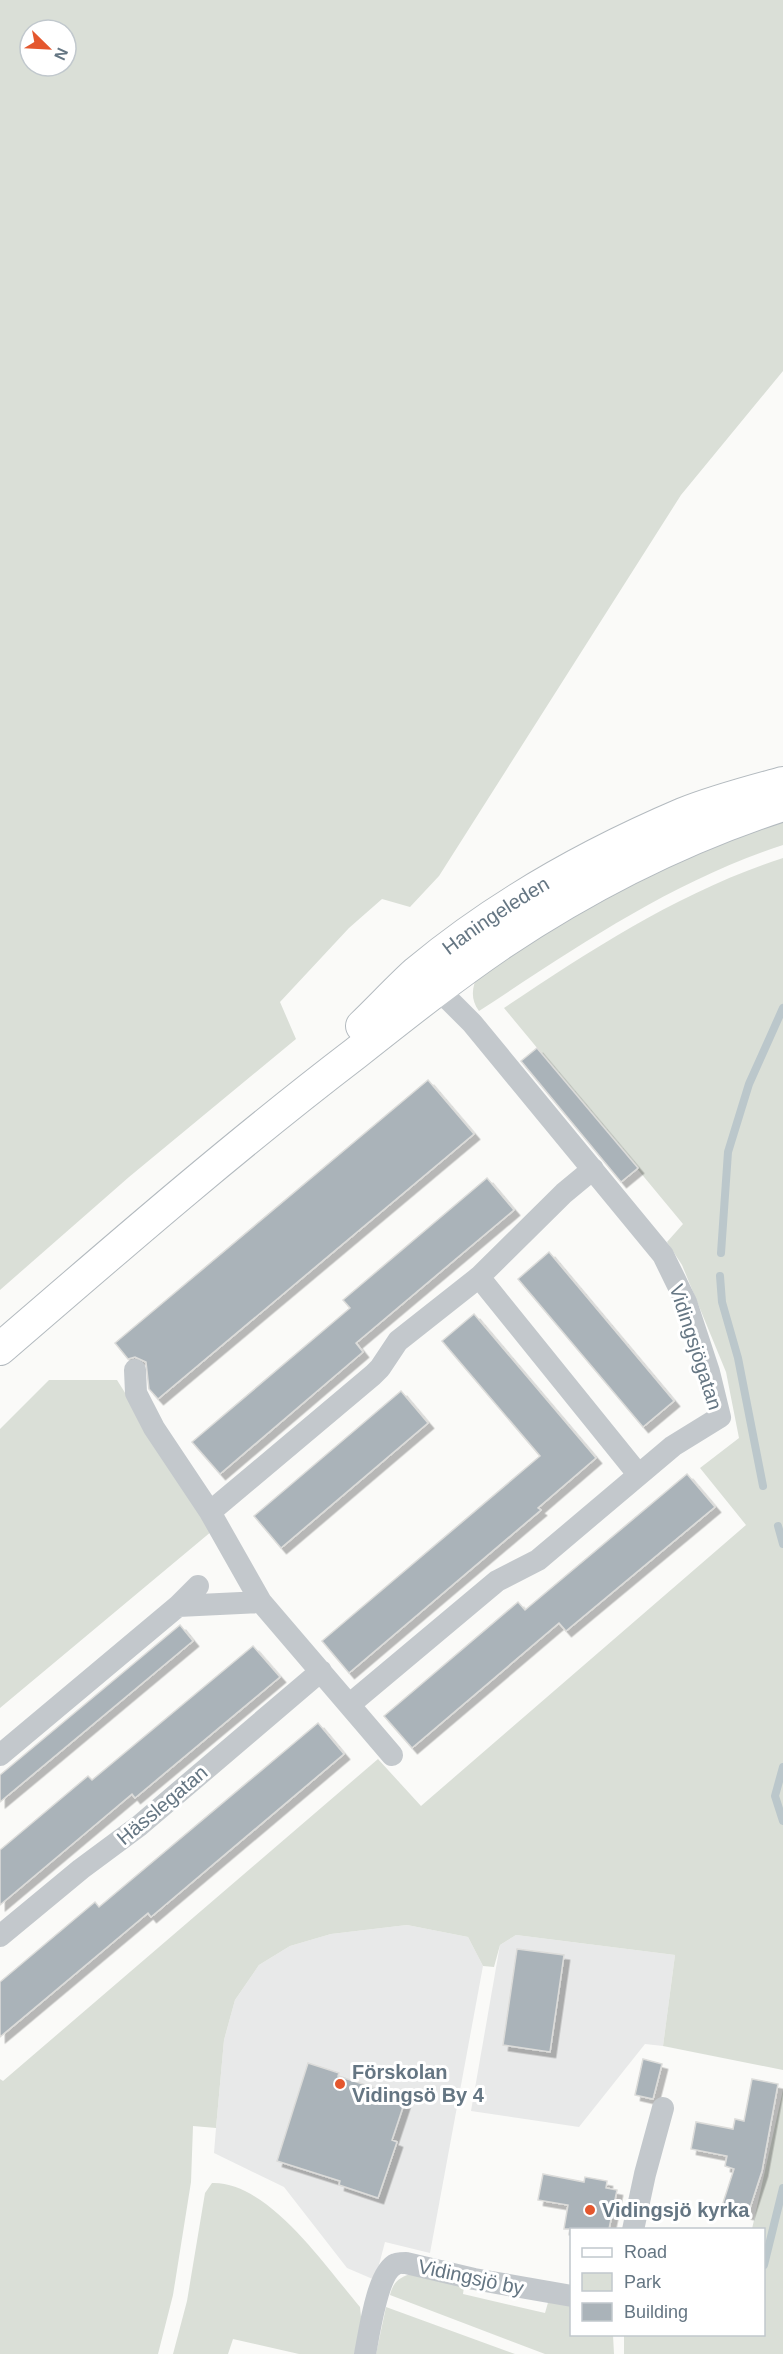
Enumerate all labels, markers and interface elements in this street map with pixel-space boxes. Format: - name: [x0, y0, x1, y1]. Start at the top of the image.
- north arrow: [18, 18, 78, 78]
- text: N: [51, 45, 71, 63]
- street label: Haningeleden: [438, 872, 553, 959]
- street label: Vidingsjögatan: [665, 1281, 727, 1413]
- street label: Hässlegatan: [112, 1761, 212, 1849]
- place label: Förskolan Vidingsö By 4: [352, 2061, 485, 2106]
- marker: Förskolan Vidingsö By 4: [333, 2077, 347, 2091]
- place label: Vidingsjö kyrka: [602, 2199, 750, 2221]
- marker: Vidingsjö kyrka: [583, 2203, 597, 2217]
- legend: [570, 2228, 765, 2336]
- text: Road: [624, 2242, 667, 2262]
- street label: Vidingsjö by: [416, 2255, 526, 2299]
- text: Park: [624, 2272, 662, 2292]
- text: Building: [624, 2302, 688, 2322]

